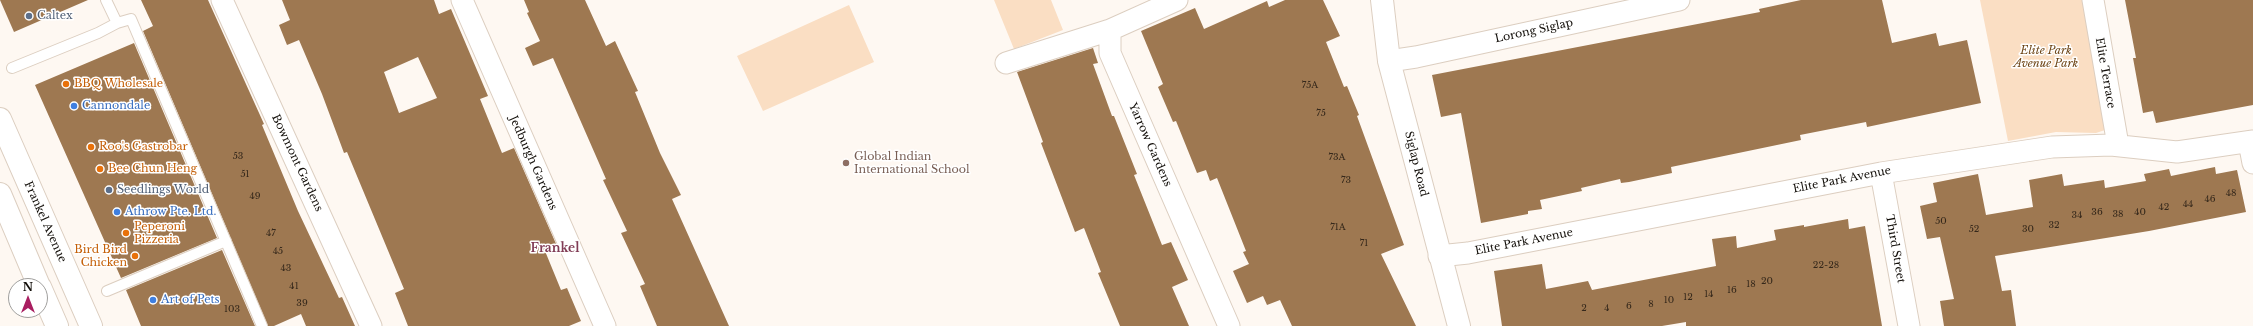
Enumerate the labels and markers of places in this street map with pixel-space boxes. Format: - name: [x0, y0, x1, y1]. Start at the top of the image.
- place label: Caltex: [37, 9, 73, 23]
- marker: Caltex: [24, 11, 34, 21]
- place label: BBQ Wholesale: [74, 77, 163, 91]
- marker: BBQ Wholesale: [61, 79, 71, 89]
- place label: Cannondale: [82, 99, 150, 113]
- marker: Cannondale: [69, 101, 79, 111]
- place label: Roo's Gastrobar: [99, 140, 188, 154]
- marker: Roo's Gastrobar: [86, 142, 96, 152]
- place label: Global Indian International School: [854, 150, 970, 176]
- marker: Global Indian International School: [841, 158, 851, 168]
- place label: Bee Chun Heng: [108, 162, 197, 176]
- marker: Bee Chun Heng: [95, 164, 105, 174]
- place label: Seedlings World: [117, 183, 209, 197]
- marker: Seedlings World: [104, 185, 114, 195]
- place label: Athrow Pte. Ltd.: [125, 205, 216, 219]
- marker: Athrow Pte. Ltd.: [112, 207, 122, 217]
- place label: Peperoni Pizzeria: [134, 220, 185, 246]
- marker: Peperoni Pizzeria: [121, 228, 131, 238]
- place label: Bird Bird Chicken: [74, 243, 127, 269]
- marker: Bird Bird Chicken: [130, 251, 140, 261]
- place label: Art of Pets: [161, 293, 220, 307]
- marker: Art of Pets: [148, 295, 158, 305]

